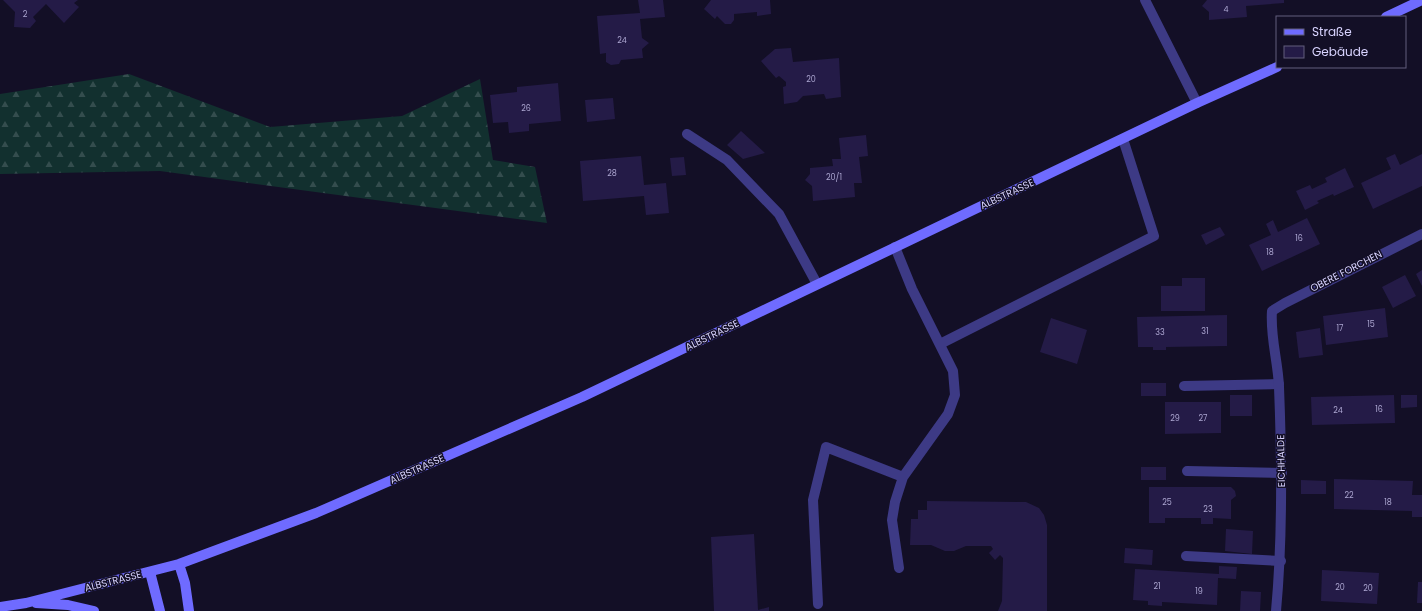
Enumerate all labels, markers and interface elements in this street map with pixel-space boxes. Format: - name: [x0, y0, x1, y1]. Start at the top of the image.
- house number: 4: [1223, 4, 1229, 15]
- house number: 2: [23, 9, 28, 20]
- legend: [1276, 16, 1406, 68]
- text: Straße: [1312, 23, 1352, 40]
- house number: 24: [617, 35, 627, 46]
- text: Gebäude: [1312, 43, 1368, 60]
- house number: 20: [806, 74, 816, 85]
- house number: 26: [521, 103, 531, 114]
- house number: 28: [607, 168, 617, 179]
- house number: 20/1: [826, 172, 842, 183]
- street label: ALBSTRASSE: [977, 175, 1037, 213]
- house number: 16: [1295, 233, 1303, 244]
- street label: OBERE FORCHEN: [1307, 246, 1385, 296]
- house number: 18: [1266, 247, 1274, 258]
- street label: ALBSTRASSE: [683, 316, 741, 354]
- house number: 15: [1367, 319, 1375, 330]
- house number: 17: [1337, 323, 1344, 334]
- house number: 31: [1201, 326, 1209, 337]
- house number: 33: [1155, 327, 1165, 338]
- house number: 16: [1375, 404, 1383, 415]
- house number: 24: [1333, 405, 1343, 416]
- house number: 29: [1170, 413, 1180, 424]
- house number: 27: [1199, 413, 1208, 424]
- street label: EICHHALDE: [1273, 435, 1289, 487]
- street label: ALBSTRASSE: [387, 450, 447, 488]
- house number: 22: [1344, 490, 1354, 501]
- house number: 25: [1162, 497, 1172, 508]
- house number: 18: [1384, 497, 1392, 508]
- house number: 23: [1203, 504, 1213, 515]
- street label: ALBSTRASSE: [83, 567, 143, 595]
- house number: 21: [1153, 581, 1161, 592]
- house number: 20: [1335, 582, 1345, 593]
- house number: 20: [1363, 583, 1373, 594]
- house number: 19: [1195, 586, 1203, 597]

